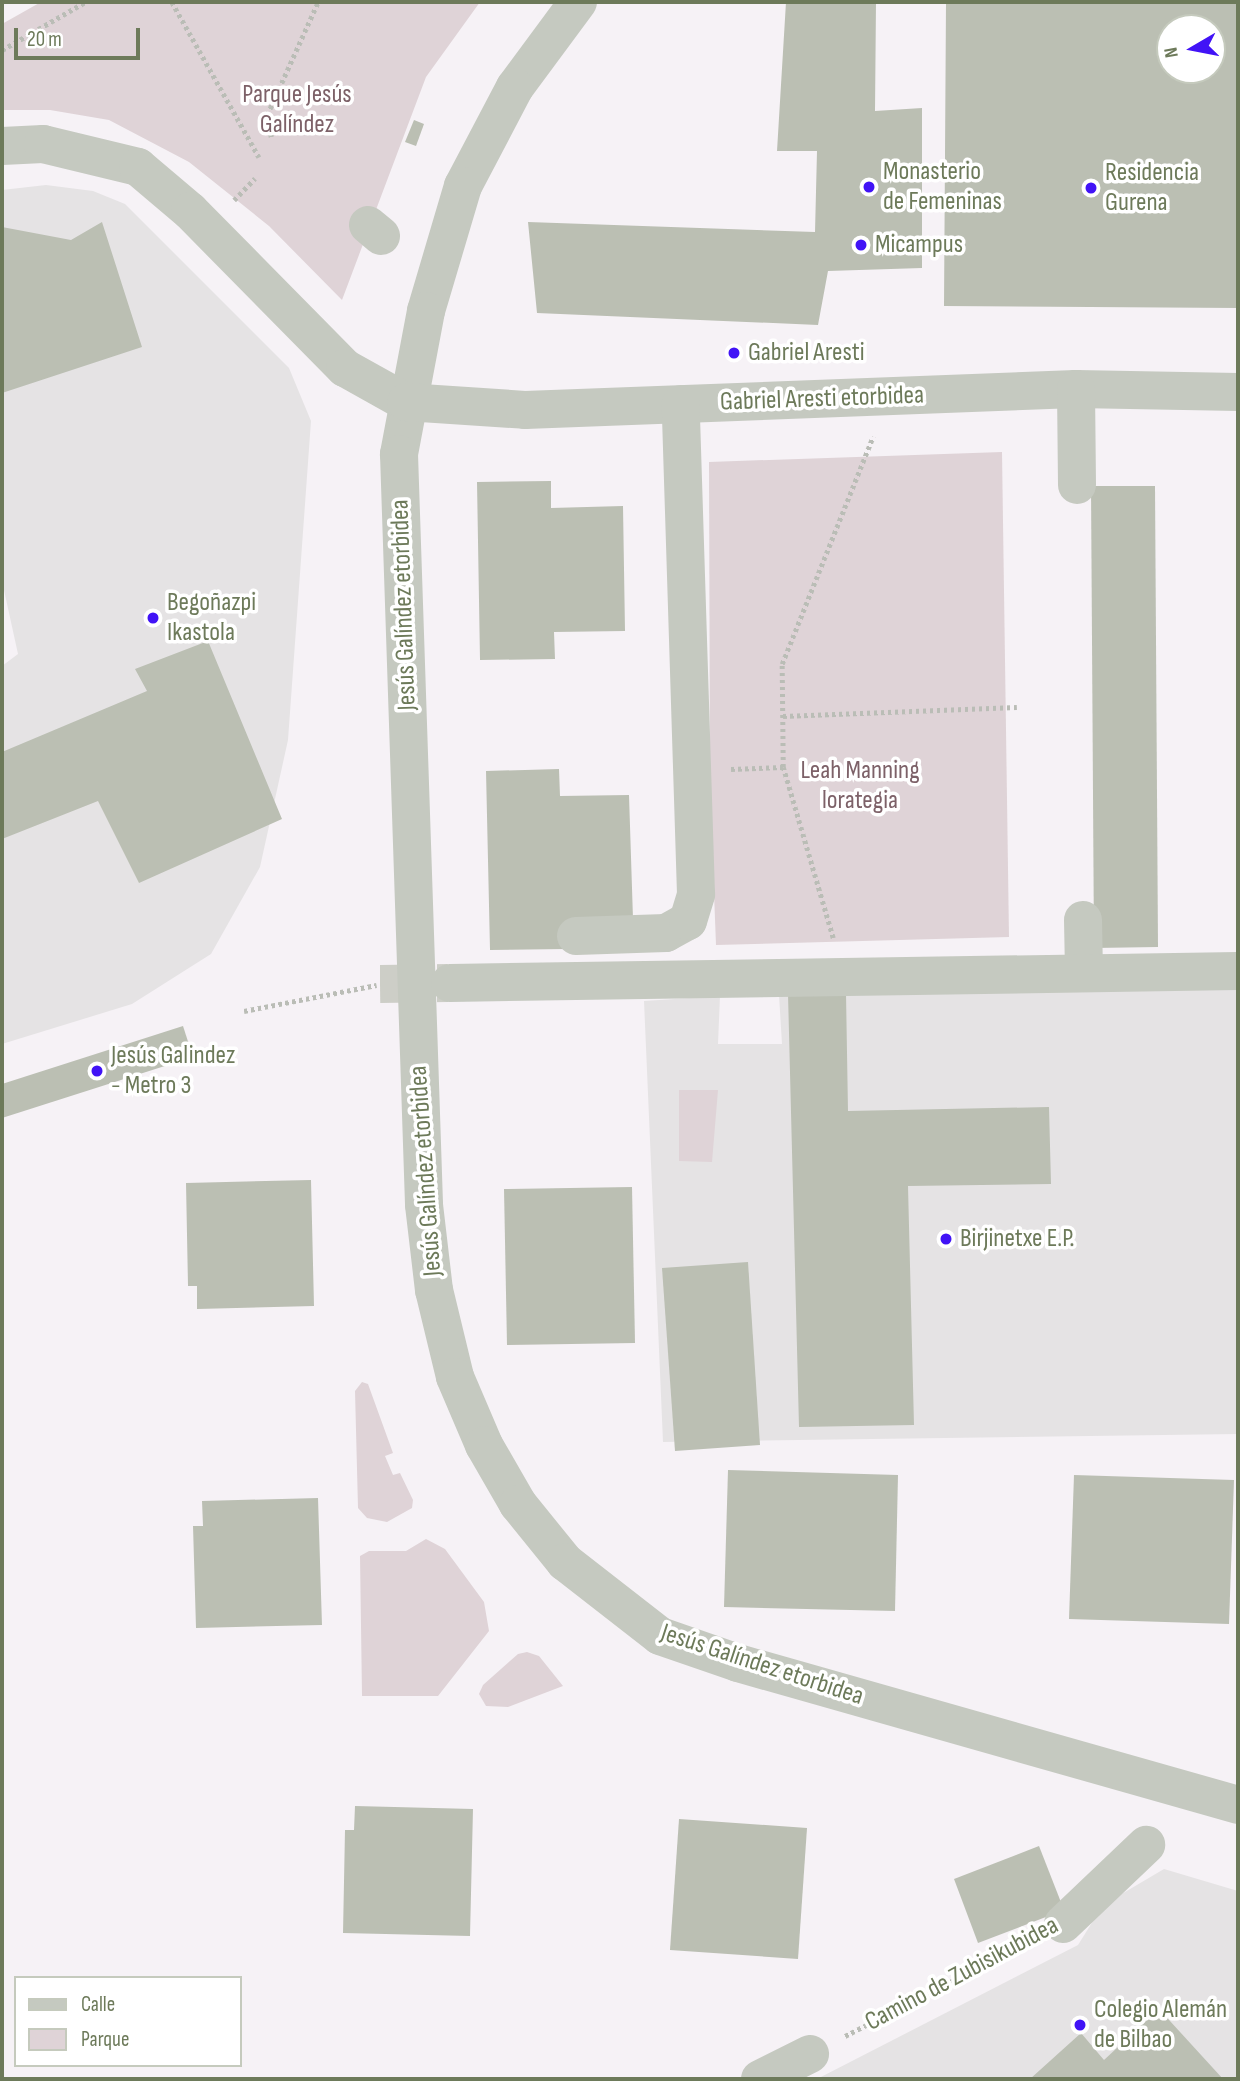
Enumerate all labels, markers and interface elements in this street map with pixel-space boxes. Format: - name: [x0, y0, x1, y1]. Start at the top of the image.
- scale bar: [18, 14, 144, 58]
- north arrow: [1156, 14, 1226, 84]
- text: 20 m: [27, 27, 62, 52]
- text: N: [1160, 45, 1184, 59]
- park label: Parque Jesús Galíndez: [242, 79, 352, 140]
- place label: Monasterio de Femeninas: [883, 156, 1002, 218]
- place label: Residencia Gurena: [1105, 157, 1199, 218]
- marker: Monasterio de Femeninas: [861, 179, 877, 195]
- marker: Residencia Gurena: [1083, 180, 1099, 196]
- place label: Micampus: [875, 229, 963, 261]
- marker: Micampus: [853, 237, 869, 253]
- place label: Gabriel Aresti: [748, 337, 865, 369]
- marker: Gabriel Aresti: [726, 345, 742, 361]
- street label: Gabriel Aresti etorbidea: [720, 380, 924, 418]
- street label: Jesús Galíndez etorbidea: [385, 499, 423, 711]
- place label: Begoñazpi Ikastola: [167, 587, 256, 648]
- marker: Begoñazpi Ikastola: [145, 610, 161, 626]
- park label: Leah Manning lorategia: [800, 755, 920, 816]
- place label: Jesús Galindez - Metro 3: [111, 1040, 235, 1102]
- marker: Jesús Galindez - Metro 3: [89, 1063, 105, 1079]
- street label: Jesús Galíndez etorbidea: [403, 1065, 449, 1277]
- place label: Birjinetxe E.P.: [960, 1223, 1075, 1255]
- marker: Birjinetxe E.P.: [938, 1231, 954, 1247]
- street label: Jesús Galíndez etorbidea: [657, 1618, 867, 1712]
- street label: Camino de Zubisikubidea: [860, 1910, 1064, 2038]
- legend: [14, 1976, 242, 2067]
- text: Calle: [81, 1992, 115, 2017]
- place label: Colegio Alemán de Bilbao: [1094, 1994, 1227, 2056]
- marker: Colegio Alemán de Bilbao: [1072, 2017, 1088, 2033]
- text: Parque: [81, 2027, 129, 2052]

